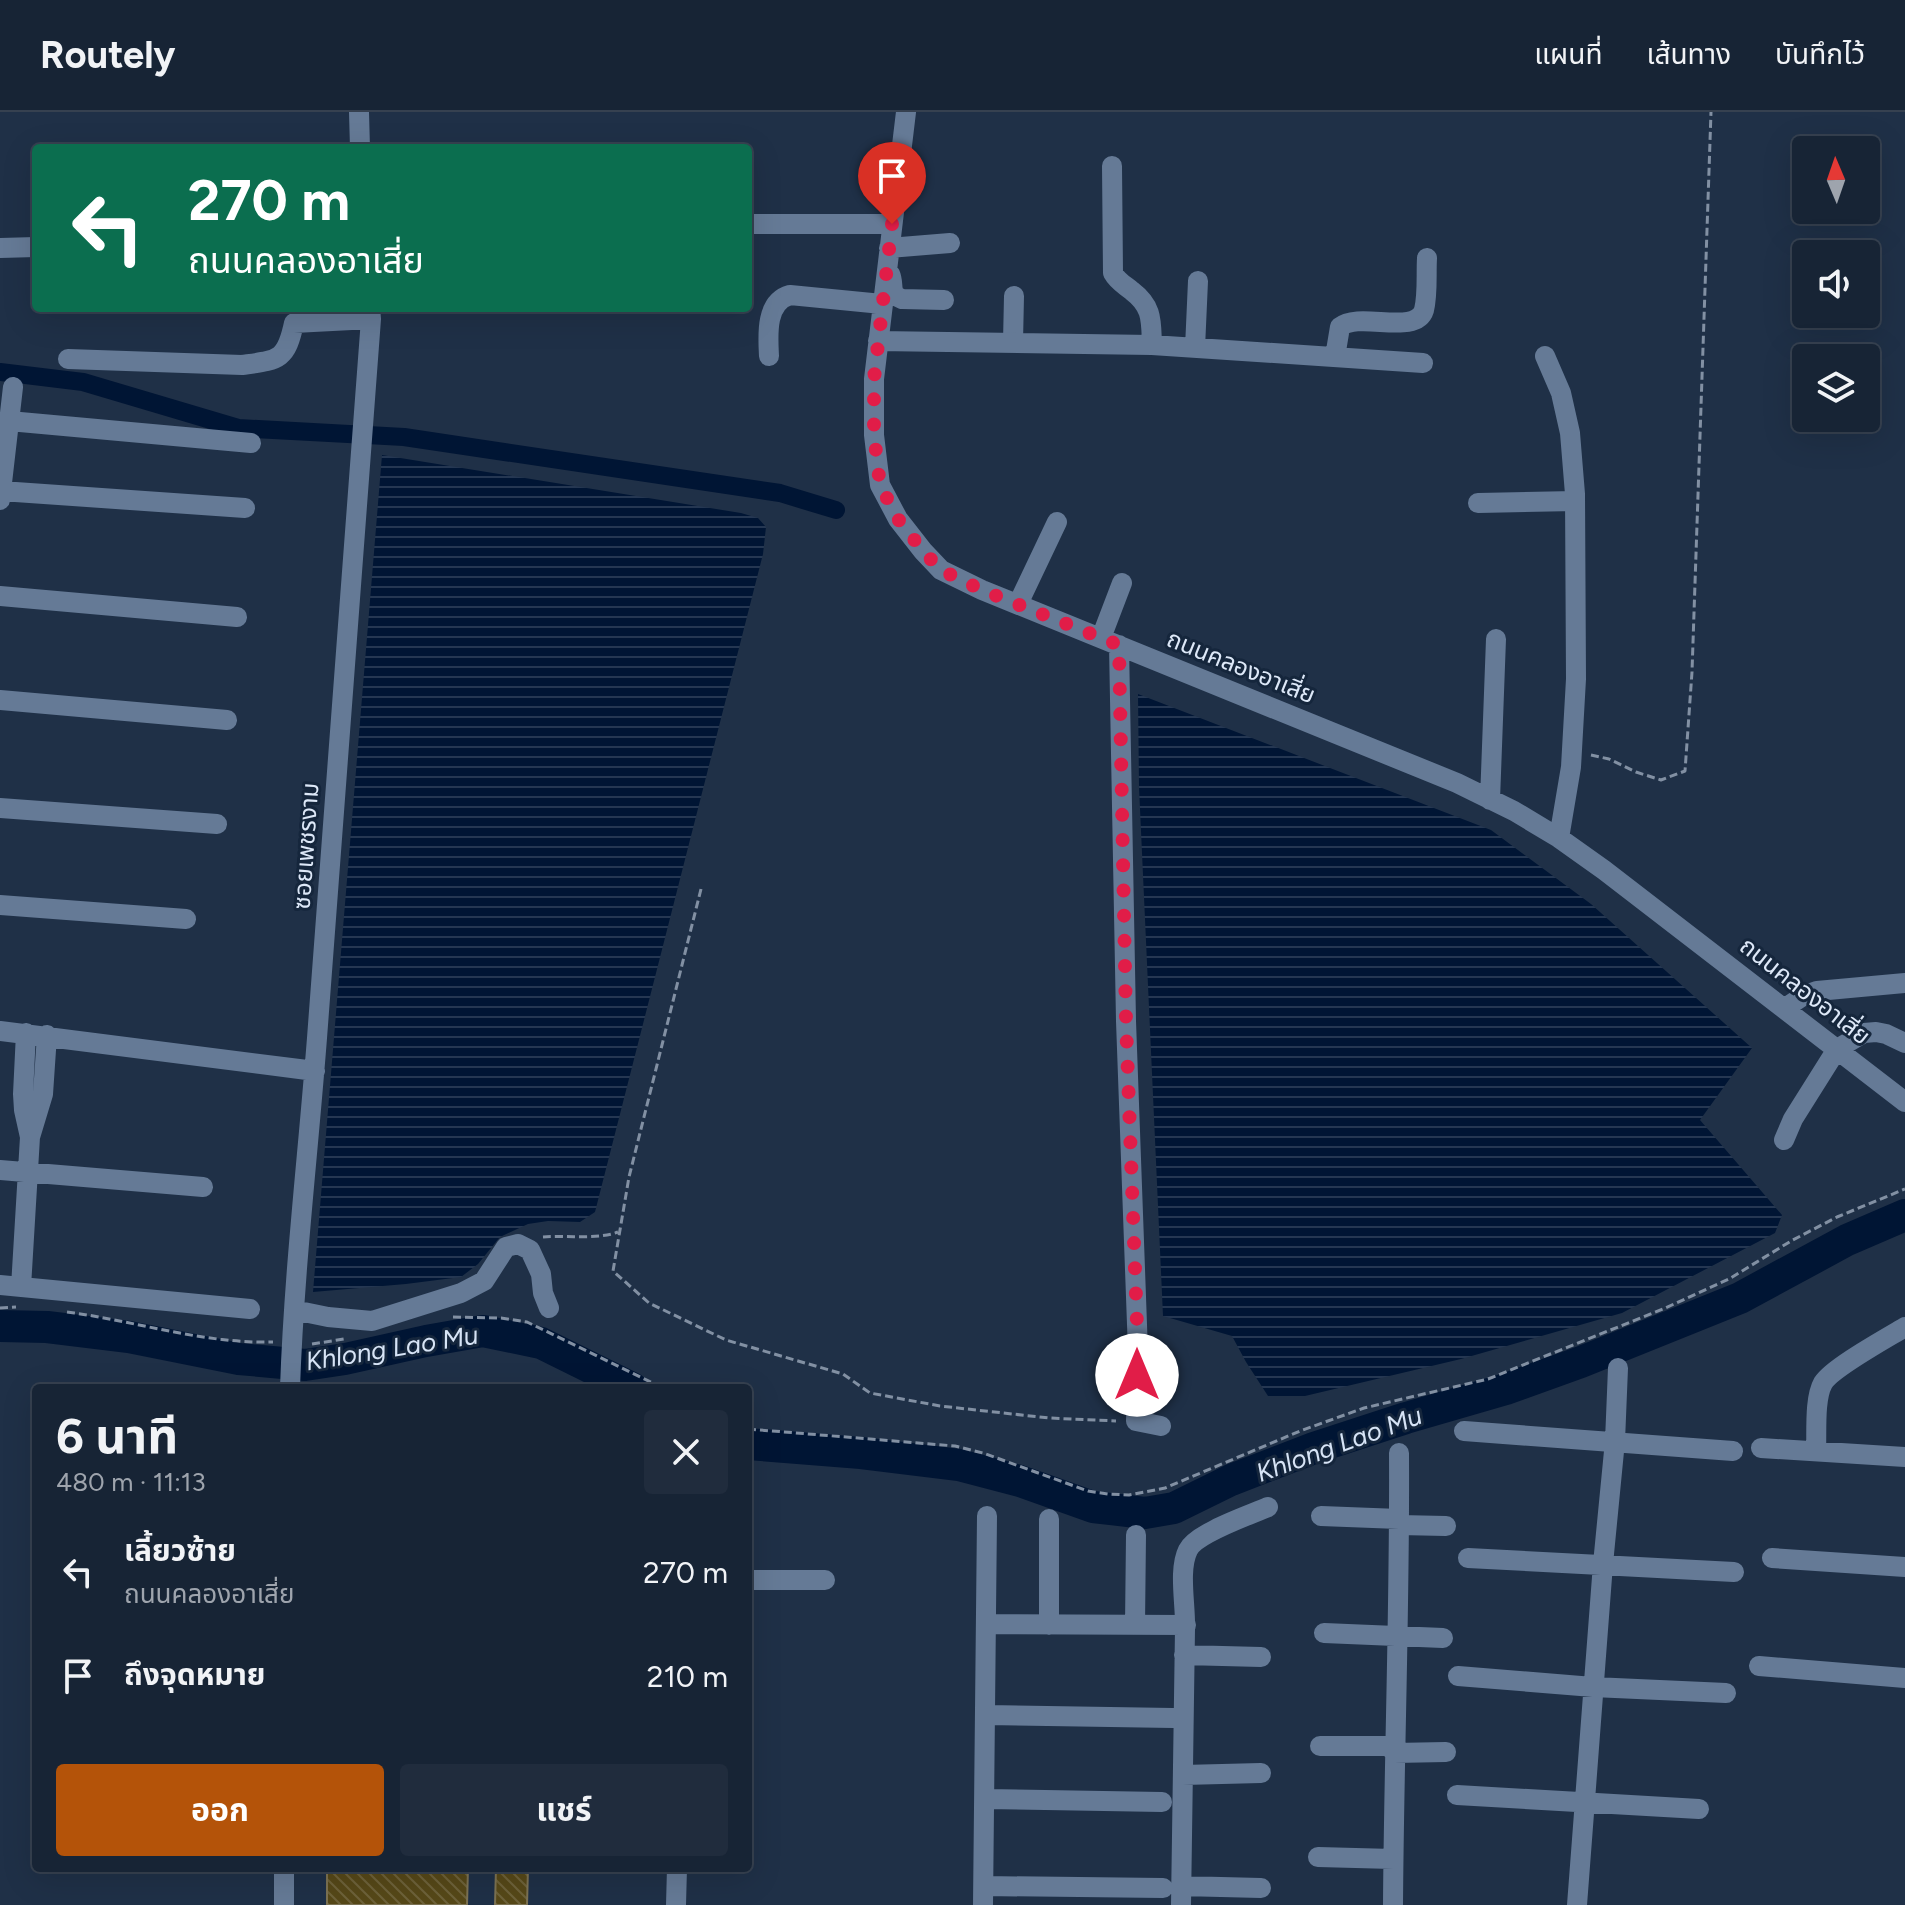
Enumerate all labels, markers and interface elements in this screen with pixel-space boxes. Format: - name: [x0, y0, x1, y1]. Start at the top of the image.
- text: Routely: [40, 32, 175, 78]
- text: แผนที่: [1534, 37, 1602, 71]
- text: เส้นทาง: [1646, 37, 1731, 71]
- text: บันทึกไว้: [1775, 37, 1865, 71]
- north arrow: [1792, 136, 1880, 224]
- map controls: [1792, 136, 1880, 432]
- pin: [858, 142, 926, 224]
- icon: arrive: [870, 154, 914, 198]
- text: 270 m: [188, 167, 350, 234]
- icon: left: [56, 176, 160, 280]
- text: ถนนคลองอาเสี่ย: [188, 239, 424, 282]
- button: sound: [1792, 240, 1880, 328]
- button: layers: [1792, 344, 1880, 432]
- street label: ถนนคลองอาเสี่ย: [1163, 622, 1320, 709]
- street label: ซอยเพชรงาม: [287, 782, 324, 910]
- street label: ถนนคลองอาเสี่ย: [1734, 929, 1877, 1050]
- water label: Khlong Lao Mu: [303, 1319, 481, 1377]
- position arrow: [1095, 1333, 1179, 1417]
- water label: Khlong Lao Mu: [1252, 1399, 1426, 1489]
- text: 6 นาที: [56, 1407, 178, 1465]
- button: close: [644, 1410, 728, 1494]
- text: 480 m · 11:13: [56, 1466, 206, 1498]
- text: เลี้ยวซ้าย: [124, 1532, 236, 1569]
- icon: left: [56, 1550, 100, 1594]
- text: 270 m: [643, 1554, 728, 1591]
- text: ถนนคลองอาเสี่ย: [124, 1578, 294, 1610]
- icon: arrive: [56, 1654, 100, 1698]
- text: ถึงจุดหมาย: [124, 1656, 265, 1693]
- text: 210 m: [647, 1658, 728, 1695]
- button: ออก: [56, 1764, 384, 1856]
- button: แชร์: [400, 1764, 728, 1856]

